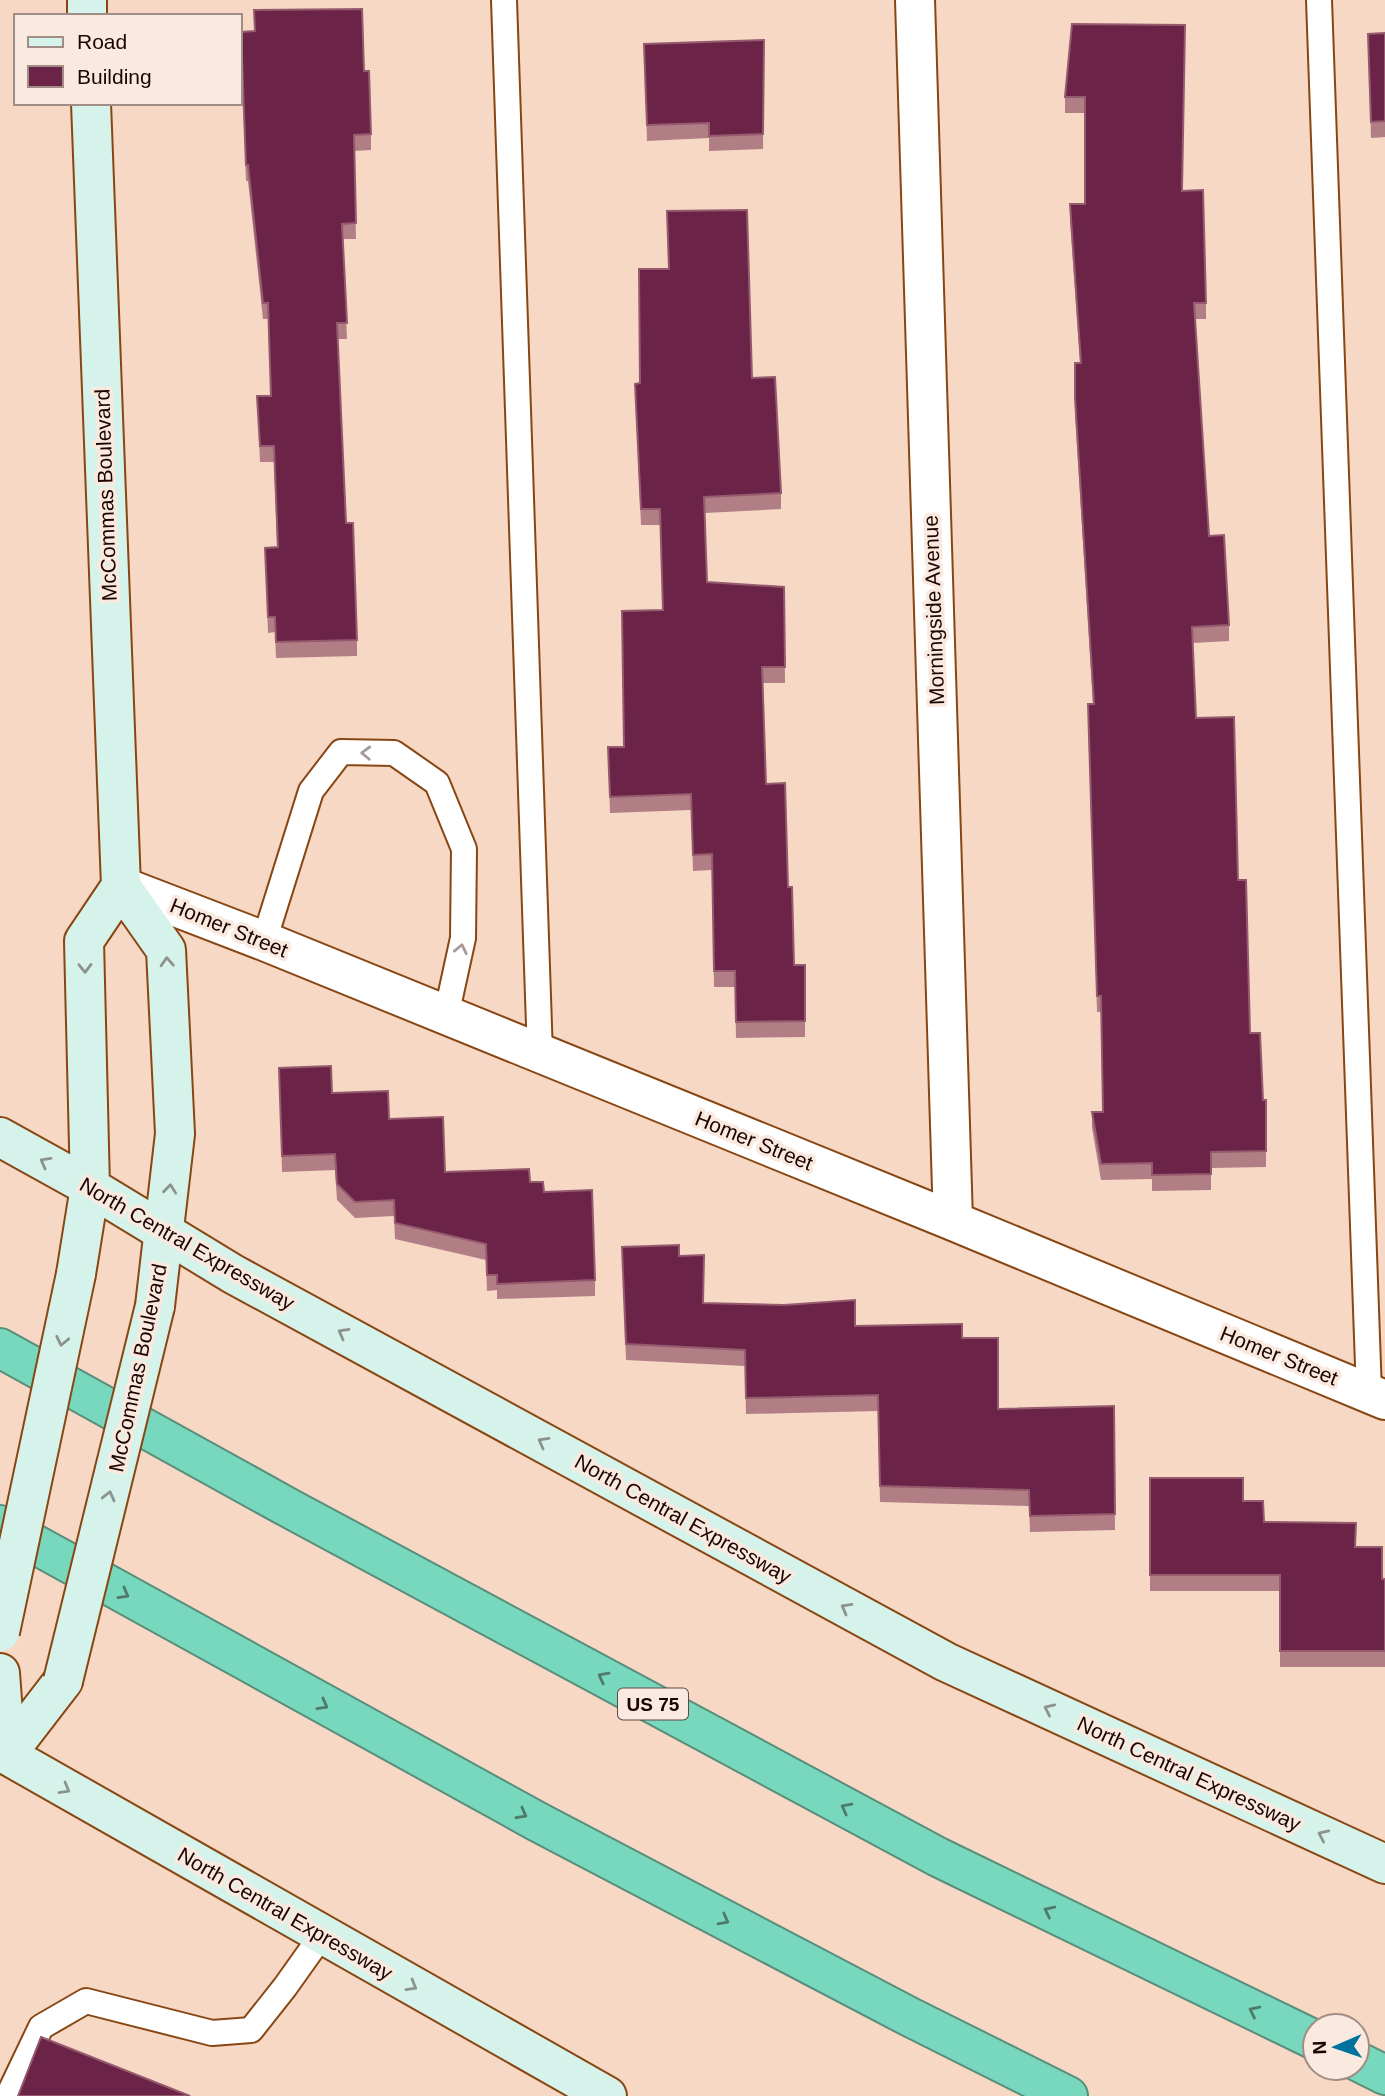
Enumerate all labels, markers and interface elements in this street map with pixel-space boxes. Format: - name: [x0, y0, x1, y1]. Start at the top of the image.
- legend: [14, 14, 242, 105]
- text: Road: [77, 30, 127, 53]
- text: Building: [77, 65, 152, 88]
- street label: McCommas Boulevard: [90, 388, 121, 602]
- street label: Morningside Avenue: [919, 515, 948, 705]
- one-way arrow: [360, 745, 371, 760]
- street label: Homer Street: [167, 893, 292, 962]
- one-way arrow: [452, 943, 467, 955]
- one-way arrow: [159, 957, 174, 968]
- one-way arrow: [77, 962, 92, 973]
- street label: Homer Street: [692, 1106, 817, 1175]
- one-way arrow: [40, 1157, 52, 1170]
- street label: North Central Expressway: [76, 1173, 299, 1315]
- one-way arrow: [162, 1183, 177, 1194]
- street label: McCommas Boulevard: [104, 1262, 171, 1474]
- street label: Homer Street: [1217, 1321, 1342, 1390]
- one-way arrow: [338, 1327, 351, 1341]
- one-way arrow: [56, 1335, 70, 1347]
- one-way arrow: [537, 1437, 550, 1451]
- street label: North Central Expressway: [571, 1449, 796, 1588]
- one-way arrow: [101, 1490, 115, 1502]
- one-way arrow: [117, 1586, 129, 1599]
- one-way arrow: [841, 1602, 853, 1616]
- one-way arrow: [598, 1672, 610, 1685]
- road number: US 75: [618, 1688, 688, 1720]
- one-way arrow: [315, 1697, 328, 1710]
- one-way arrow: [1044, 1704, 1057, 1718]
- street label: North Central Expressway: [1074, 1712, 1305, 1836]
- one-way arrow: [58, 1781, 71, 1794]
- one-way arrow: [841, 1803, 854, 1816]
- one-way arrow: [515, 1806, 528, 1819]
- one-way arrow: [1318, 1829, 1330, 1843]
- street label: North Central Expressway: [174, 1843, 397, 1985]
- one-way arrow: [1044, 1905, 1056, 1919]
- one-way arrow: [717, 1911, 729, 1925]
- one-way arrow: [405, 1978, 417, 1991]
- one-way arrow: [1249, 2005, 1261, 2019]
- north arrow: [1301, 2012, 1371, 2082]
- text: N: [1309, 2040, 1330, 2055]

